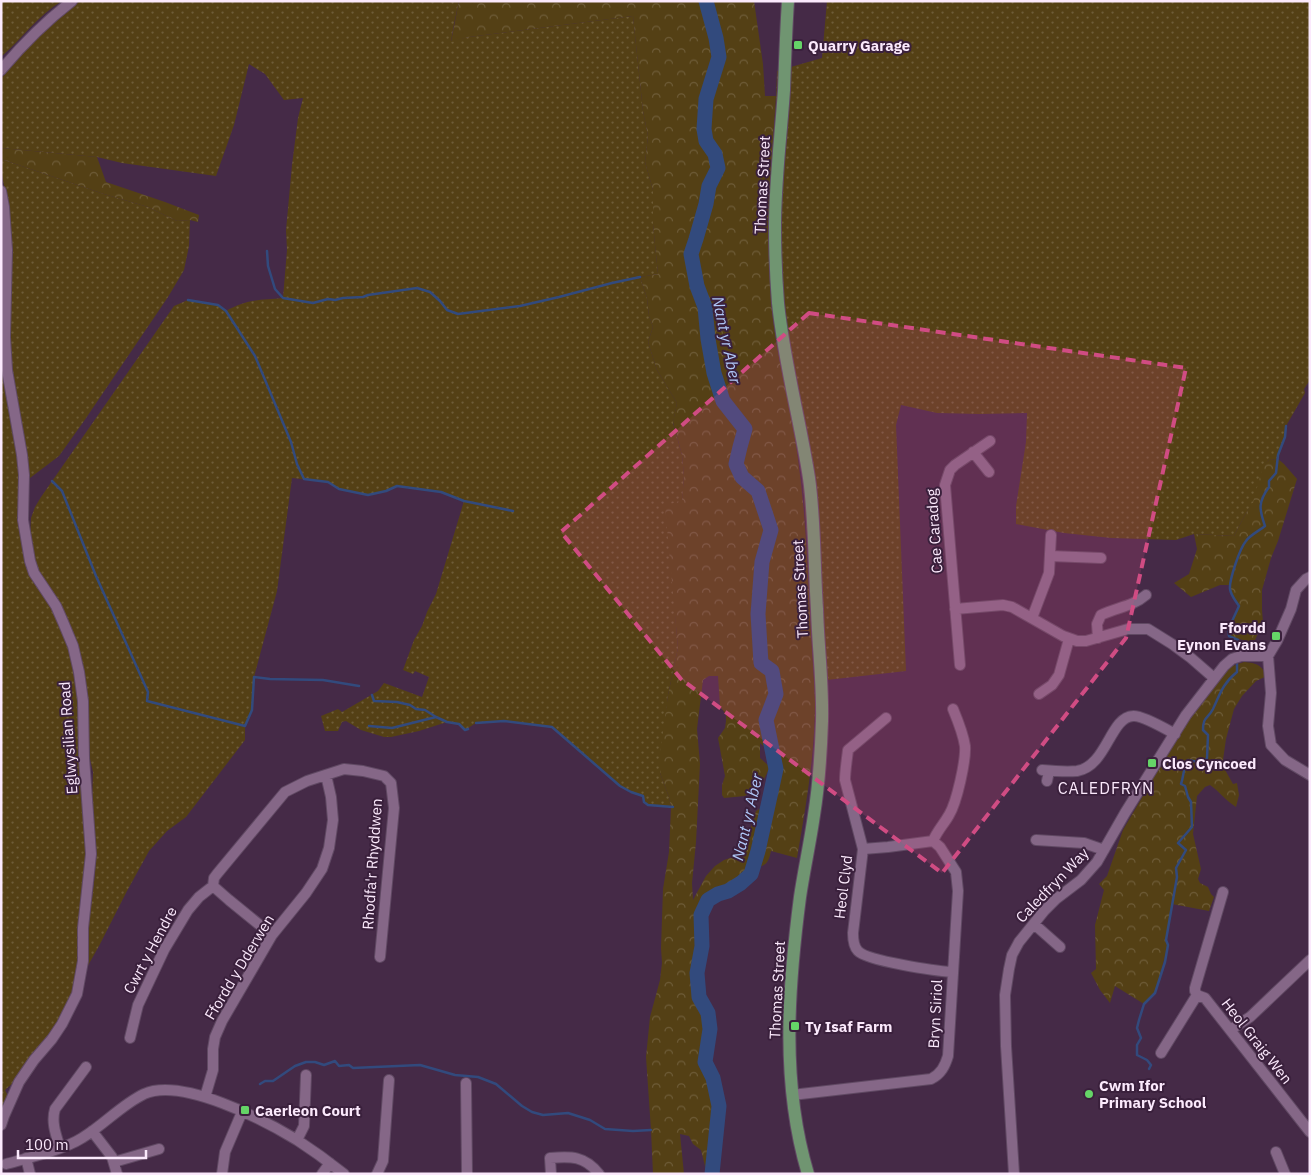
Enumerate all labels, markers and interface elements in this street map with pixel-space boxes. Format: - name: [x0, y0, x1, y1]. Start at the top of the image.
- place label: Quarry Garage: [808, 36, 910, 55]
- marker: Quarry Garage: [792, 39, 804, 51]
- street label: Thomas Street: [750, 135, 774, 235]
- water label: Nant yr Aber: [708, 295, 746, 387]
- street label: Cae Caradog: [922, 488, 946, 574]
- street label: Thomas Street: [788, 539, 812, 639]
- place label: Ffordd Eynon Evans: [1177, 618, 1266, 654]
- marker: Ffordd Eynon Evans: [1270, 630, 1282, 642]
- street label: Eglwysilian Road: [55, 681, 81, 795]
- place label: Clos Cyncoed: [1162, 754, 1256, 773]
- marker: Clos Cyncoed: [1146, 757, 1158, 769]
- water label: Nant yr Aber: [727, 770, 767, 862]
- district label: CALEDFRYN: [1058, 778, 1154, 798]
- street label: Rhodfa'r Rhyddwen: [358, 798, 386, 930]
- street label: Caledfryn Way: [1011, 843, 1093, 927]
- street label: Heol Clyd: [830, 854, 856, 920]
- street label: Cwrt y Hendre: [119, 903, 181, 997]
- street label: Ffordd y Dderwen: [200, 911, 278, 1023]
- street label: Thomas Street: [765, 940, 789, 1040]
- street label: Bryn Siriol: [924, 979, 946, 1049]
- street label: Heol Graig Wen: [1218, 994, 1296, 1088]
- place label: Ty Isaf Farm: [805, 1017, 893, 1036]
- marker: Ty Isaf Farm: [789, 1020, 801, 1032]
- place label: Cwm Ifor Primary School: [1099, 1076, 1207, 1112]
- marker: Cwm Ifor Primary School: [1083, 1088, 1095, 1100]
- place label: Caerleon Court: [255, 1101, 361, 1120]
- marker: Caerleon Court: [239, 1104, 251, 1116]
- scale bar: [18, 1128, 145, 1160]
- text: 100 m: [25, 1135, 69, 1154]

